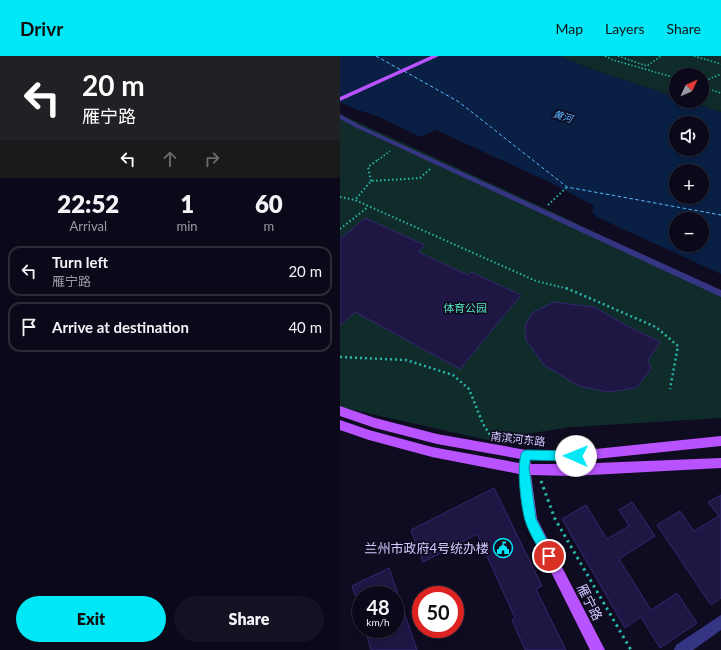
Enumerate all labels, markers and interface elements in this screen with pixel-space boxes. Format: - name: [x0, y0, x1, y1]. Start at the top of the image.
- text: Drivr: [20, 17, 63, 40]
- text: Map: [555, 20, 583, 37]
- text: Layers: [605, 20, 645, 37]
- text: Share: [667, 20, 701, 37]
- text: 20 m: [82, 68, 145, 102]
- north arrow: [669, 68, 709, 108]
- map controls: [669, 68, 709, 252]
- icon: left: [16, 72, 68, 124]
- text: 雁宁路: [82, 105, 136, 127]
- water label: 黄河: [552, 107, 576, 125]
- button: sound: [669, 116, 709, 156]
- icon: left: [117, 148, 139, 170]
- icon: ahead: [159, 148, 181, 170]
- icon: right: [201, 148, 223, 170]
- button: +: [669, 164, 709, 204]
- text: 22:52: [57, 189, 119, 218]
- text: 1: [180, 189, 194, 218]
- text: 60: [255, 189, 283, 218]
- button: −: [669, 212, 709, 252]
- text: Arrival: [70, 218, 107, 234]
- text: min: [177, 218, 198, 234]
- text: m: [263, 218, 274, 234]
- text: Turn left: [52, 253, 108, 271]
- icon: left: [18, 260, 40, 282]
- text: 20 m: [288, 262, 322, 280]
- text: 雁宁路: [52, 273, 91, 289]
- park label: 体育公园: [443, 301, 487, 314]
- icon: arrive: [18, 316, 40, 338]
- text: Arrive at destination: [52, 318, 189, 336]
- text: 40 m: [288, 318, 322, 336]
- street label: 南滨河东路: [490, 429, 546, 448]
- position arrow: [555, 435, 597, 477]
- public building icon: 兰州市政府4号统办楼: [492, 537, 514, 559]
- pin: [532, 539, 566, 573]
- place label: 兰州市政府4号统办楼: [364, 540, 489, 556]
- icon: arrive: [538, 545, 560, 567]
- street label: 雁宁路: [574, 581, 606, 623]
- speed limit sign: 50: [412, 586, 464, 638]
- text: 48: [366, 595, 390, 619]
- button: Exit: [16, 596, 166, 642]
- button: Share: [174, 596, 324, 642]
- text: km/h: [366, 616, 390, 628]

